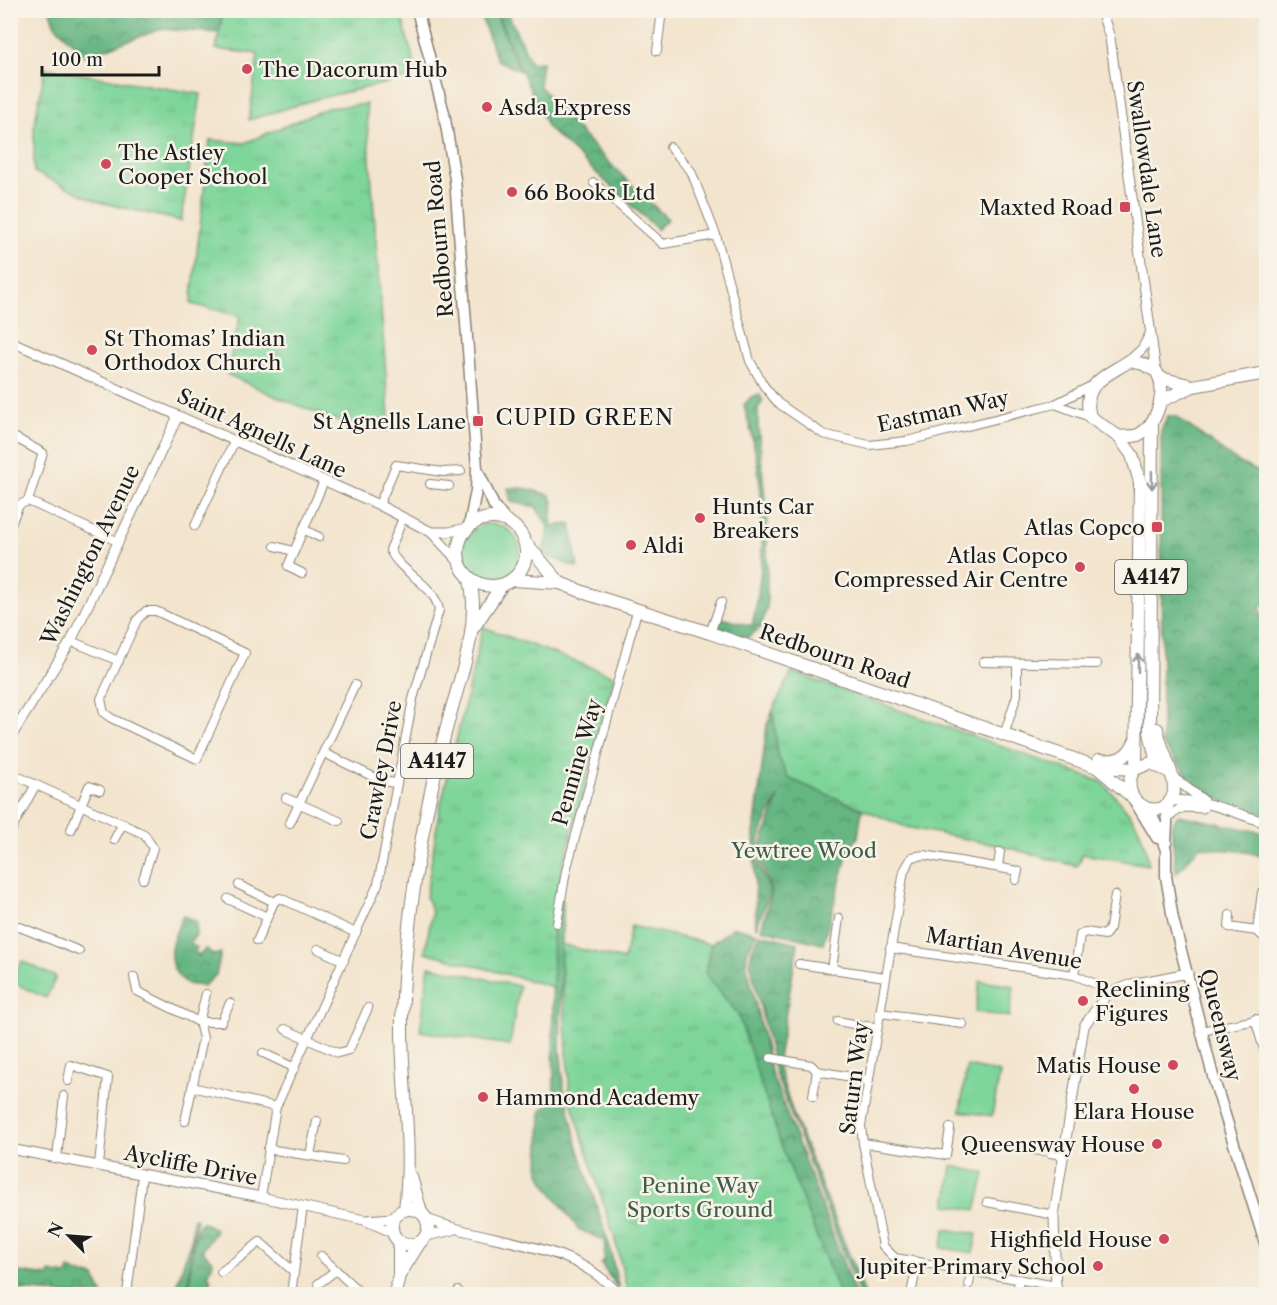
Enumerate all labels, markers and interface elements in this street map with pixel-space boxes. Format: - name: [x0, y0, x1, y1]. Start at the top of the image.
- scale bar: [42, 39, 159, 77]
- text: 100 m: [51, 49, 103, 71]
- place label: The Dacorum Hub: [259, 57, 447, 82]
- marker: The Dacorum Hub: [240, 62, 254, 76]
- street label: Swallowdale Lane: [1122, 79, 1172, 259]
- place label: Asda Express: [498, 95, 631, 120]
- marker: Asda Express: [480, 100, 494, 114]
- place label: The Astley Cooper School: [118, 140, 267, 189]
- marker: The Astley Cooper School: [99, 157, 113, 171]
- street label: Redbourn Road: [420, 159, 458, 319]
- place label: 66 Books Ltd: [524, 180, 656, 205]
- marker: 66 Books Ltd: [505, 185, 519, 199]
- place label: Maxted Road: [979, 195, 1113, 220]
- marker: Maxted Road: [1118, 200, 1132, 214]
- place label: St Thomas’ Indian Orthodox Church: [104, 326, 285, 375]
- marker: St Thomas’ Indian Orthodox Church: [85, 343, 99, 357]
- street label: Saint Agnells Lane: [173, 383, 351, 483]
- street label: Eastman Way: [875, 385, 1011, 437]
- district label: CUPID GREEN: [495, 404, 675, 431]
- place label: St Agnells Lane: [313, 409, 466, 434]
- marker: St Agnells Lane: [471, 414, 485, 428]
- street label: Washington Avenue: [35, 461, 145, 650]
- one-way arrow: [1146, 470, 1158, 490]
- place label: Hunts Car Breakers: [712, 494, 814, 543]
- marker: Hunts Car Breakers: [693, 511, 707, 525]
- place label: Atlas Copco: [1023, 515, 1145, 540]
- marker: Atlas Copco: [1150, 520, 1164, 534]
- place label: Aldi: [642, 533, 684, 558]
- marker: Aldi: [624, 538, 638, 552]
- place label: Atlas Copco Compressed Air Centre: [834, 543, 1068, 592]
- marker: Atlas Copco Compressed Air Centre: [1073, 560, 1087, 574]
- road number: A4147: [1115, 560, 1187, 594]
- street label: Redbourn Road: [756, 618, 914, 694]
- one-way arrow: [1132, 653, 1144, 673]
- street label: Pennine Way: [547, 695, 607, 828]
- street label: Crawley Drive: [355, 698, 407, 842]
- road number: A4147: [401, 744, 473, 778]
- park label: Yewtree Wood: [730, 838, 877, 863]
- street label: Martian Avenue: [924, 922, 1084, 974]
- street label: Queensway: [1195, 966, 1247, 1084]
- place label: Reclining Figures: [1095, 977, 1190, 1026]
- marker: Reclining Figures: [1076, 994, 1090, 1008]
- street label: Saturn Way: [835, 1020, 873, 1136]
- place label: Matis House: [1036, 1053, 1161, 1078]
- marker: Matis House: [1166, 1058, 1180, 1072]
- marker: Elara House: [1127, 1082, 1141, 1096]
- place label: Hammond Academy: [495, 1085, 699, 1110]
- marker: Hammond Academy: [476, 1090, 490, 1104]
- place label: Elara House: [1073, 1099, 1195, 1124]
- place label: Queensway House: [961, 1132, 1145, 1157]
- marker: Queensway House: [1150, 1137, 1164, 1151]
- street label: Aycliffe Drive: [121, 1140, 260, 1190]
- park label: Penine Way Sports Ground: [627, 1173, 773, 1222]
- north arrow: [39, 1206, 99, 1266]
- text: N: [43, 1219, 67, 1240]
- place label: Highfield House: [990, 1227, 1152, 1252]
- marker: Highfield House: [1157, 1232, 1171, 1246]
- place label: Jupiter Primary School: [856, 1254, 1086, 1279]
- marker: Jupiter Primary School: [1091, 1259, 1105, 1273]

